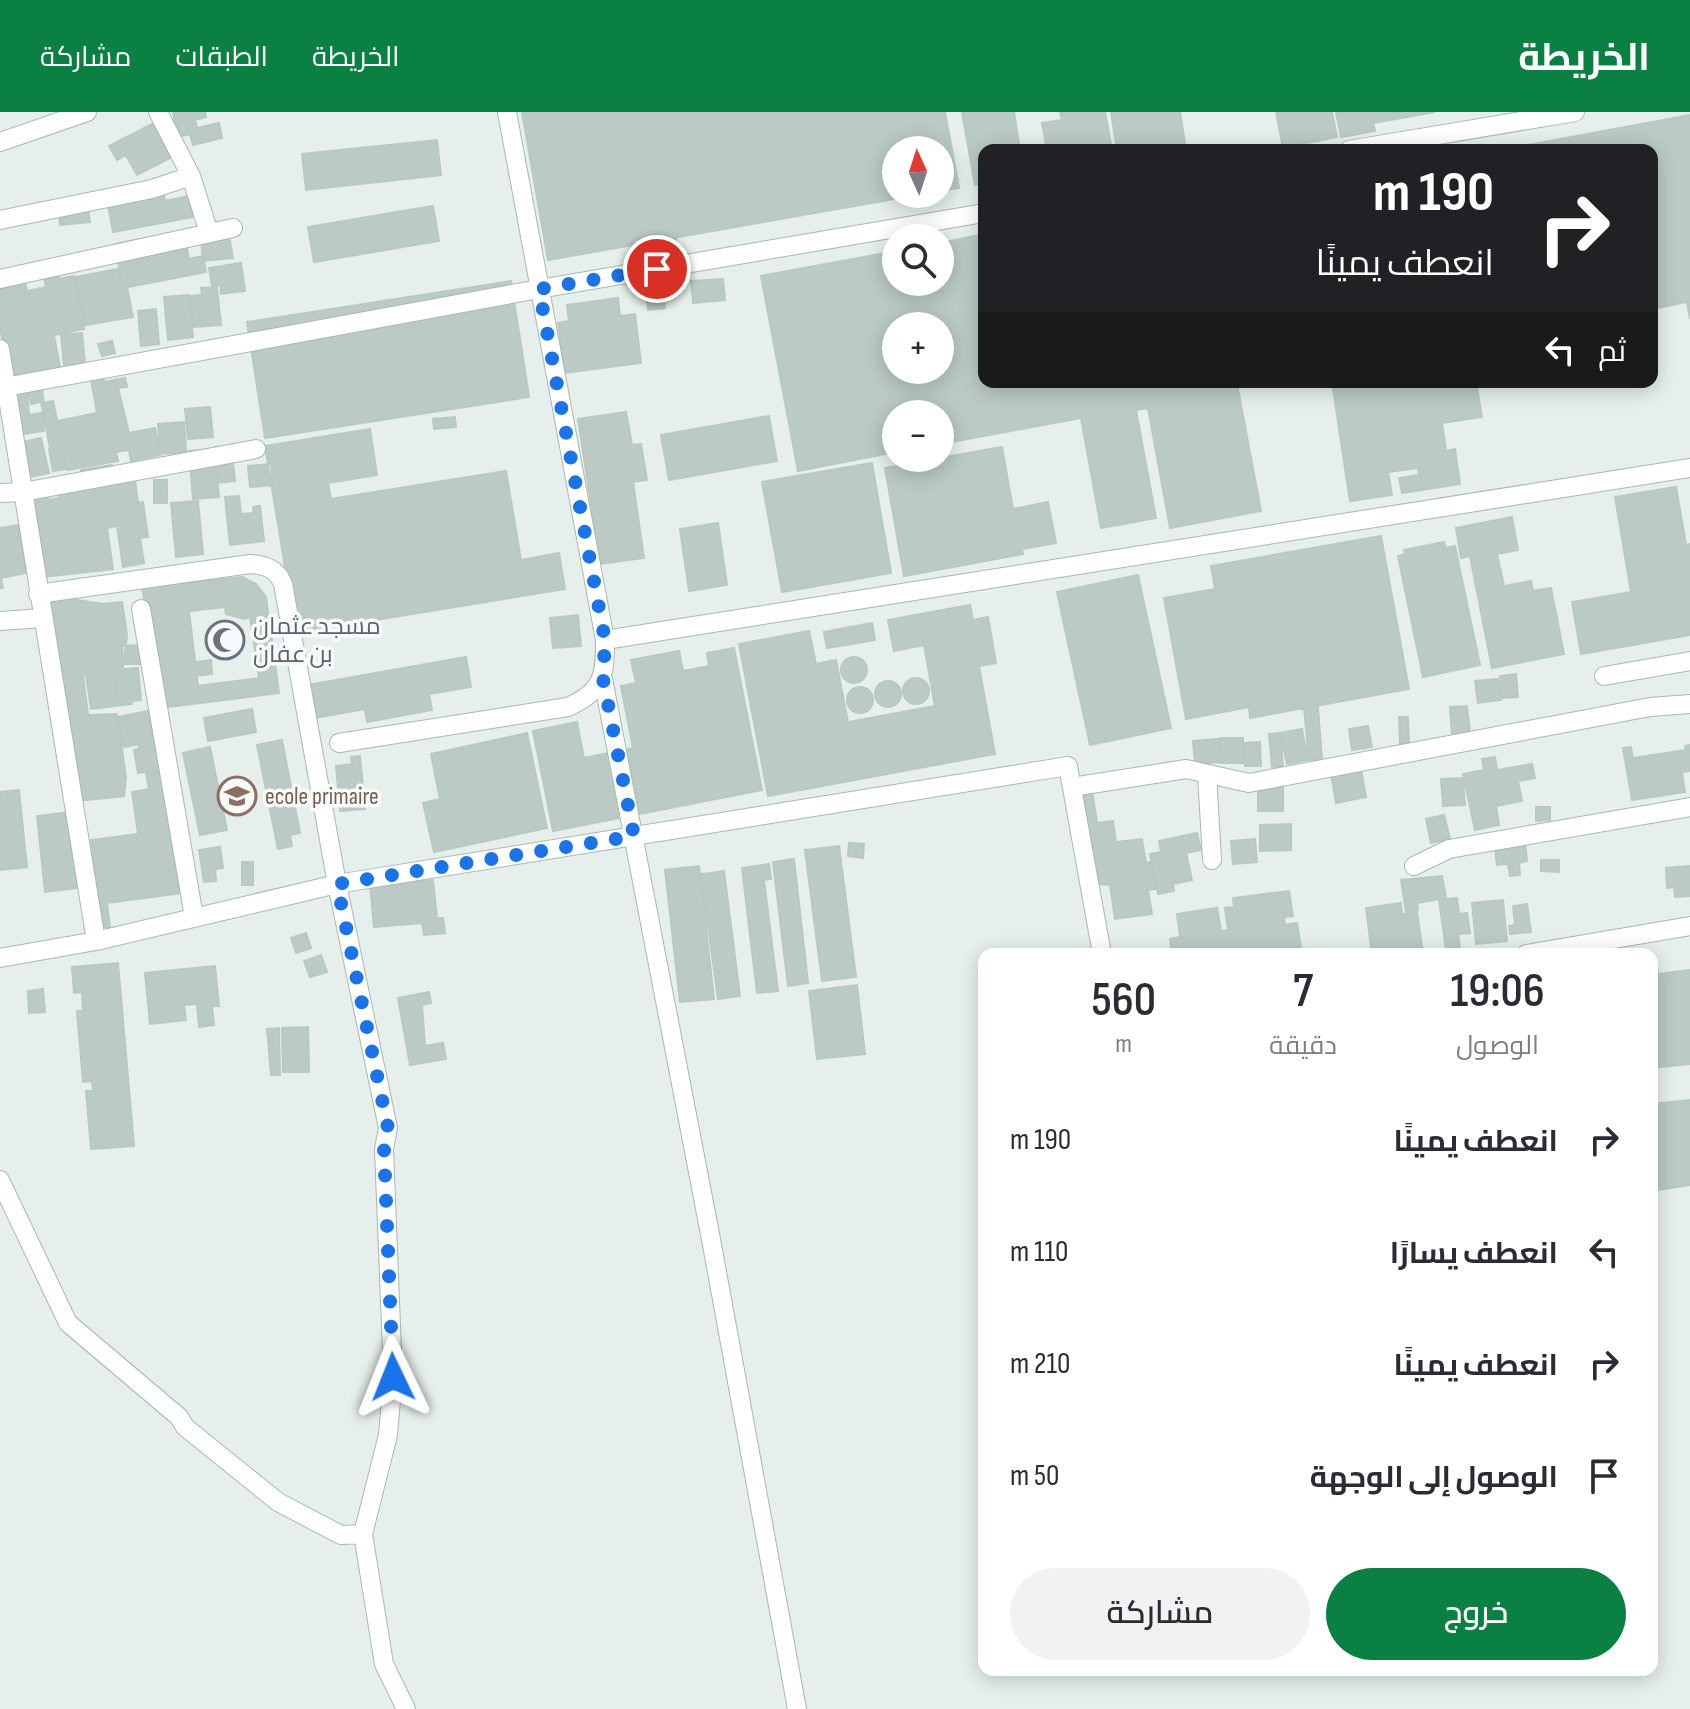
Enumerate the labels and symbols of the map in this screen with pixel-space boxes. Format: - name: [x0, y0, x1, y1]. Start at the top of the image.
- north arrow: [882, 136, 954, 208]
- pin: [623, 235, 691, 303]
- place label: مسجد عثمان بن عفان: [253, 612, 381, 669]
- mosque icon: مسجد عثمان بن عفان: [204, 619, 246, 661]
- school or university icon: ecole primaire: [216, 775, 258, 817]
- place label: ecole primaire: [265, 782, 379, 811]
- position arrow: [351, 1335, 435, 1419]

